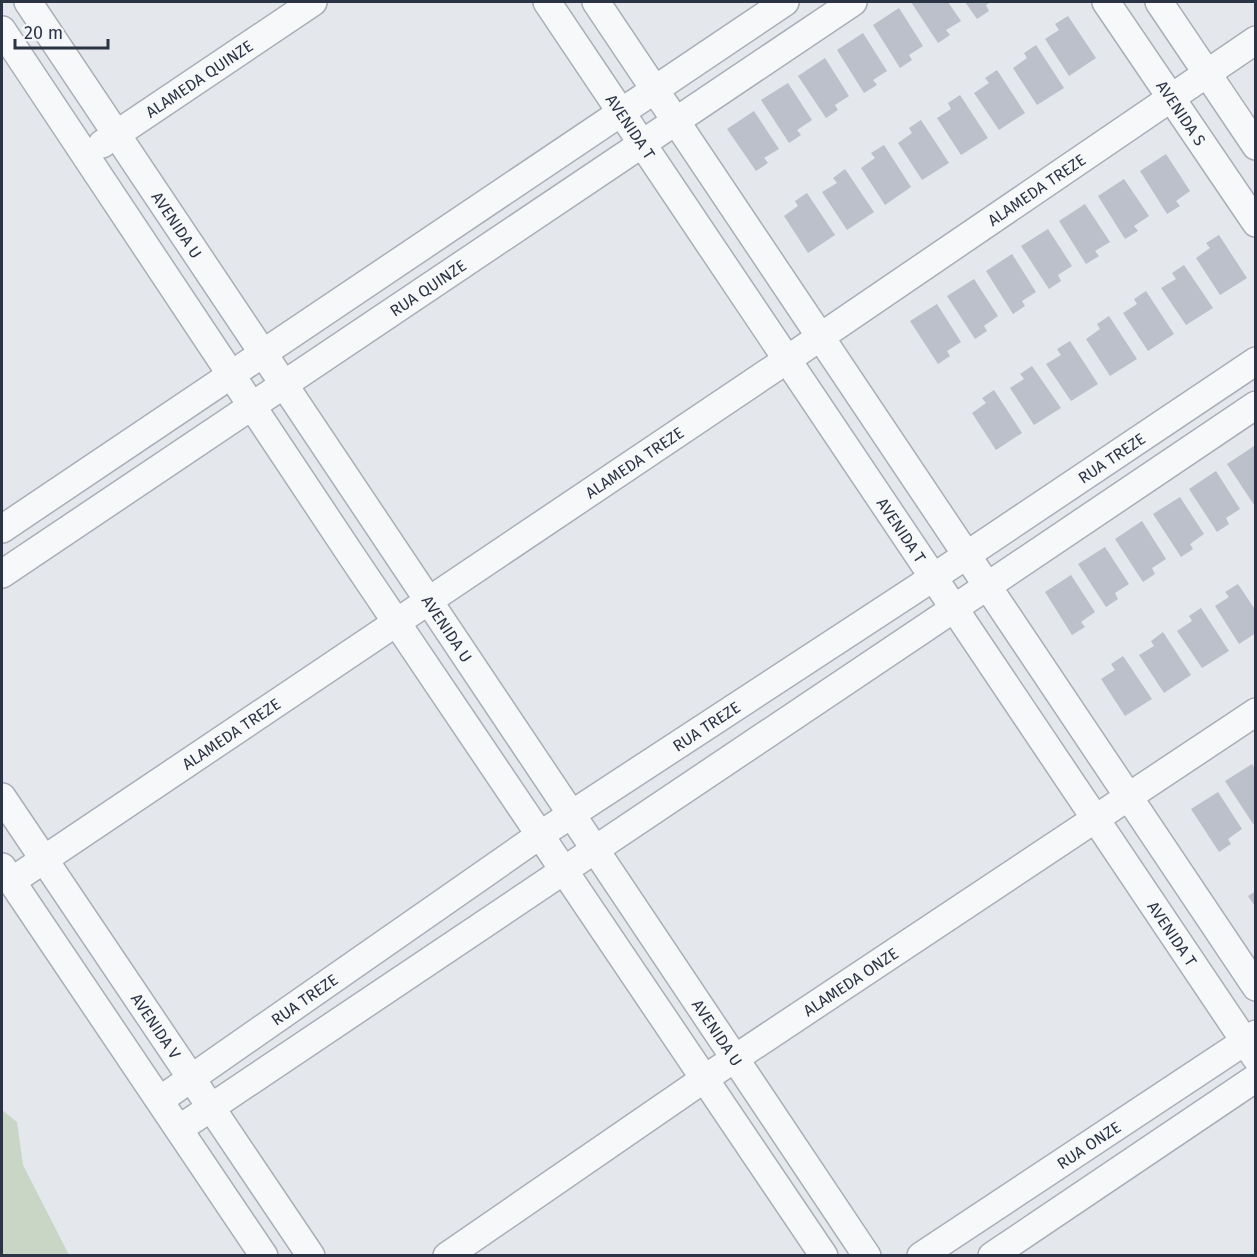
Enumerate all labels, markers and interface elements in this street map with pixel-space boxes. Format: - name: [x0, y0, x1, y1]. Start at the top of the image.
- scale bar: [15, 12, 108, 50]
- text: 20 m: [24, 22, 63, 44]
- street label: ALAMEDA QUINZE: [142, 36, 256, 121]
- street label: AVENIDA S: [1153, 77, 1210, 149]
- street label: AVENIDA T: [602, 91, 660, 163]
- street label: ALAMEDA TREZE: [984, 150, 1089, 230]
- street label: AVENIDA U: [148, 188, 206, 262]
- street label: RUA QUINZE: [386, 255, 469, 320]
- street label: ALAMEDA TREZE: [582, 423, 687, 502]
- street label: RUA TREZE: [1074, 429, 1149, 487]
- street label: AVENIDA T: [873, 494, 930, 567]
- street label: AVENIDA U: [418, 592, 476, 666]
- street label: ALAMEDA TREZE: [178, 694, 284, 773]
- street label: RUA TREZE: [669, 697, 744, 755]
- street label: AVENIDA T: [1144, 898, 1201, 970]
- street label: ALAMEDA ONZE: [800, 943, 902, 1020]
- street label: RUA TREZE: [267, 970, 341, 1029]
- street label: AVENIDA V: [127, 990, 185, 1062]
- street label: AVENIDA U: [688, 996, 747, 1070]
- street label: RUA ONZE: [1053, 1117, 1124, 1173]

